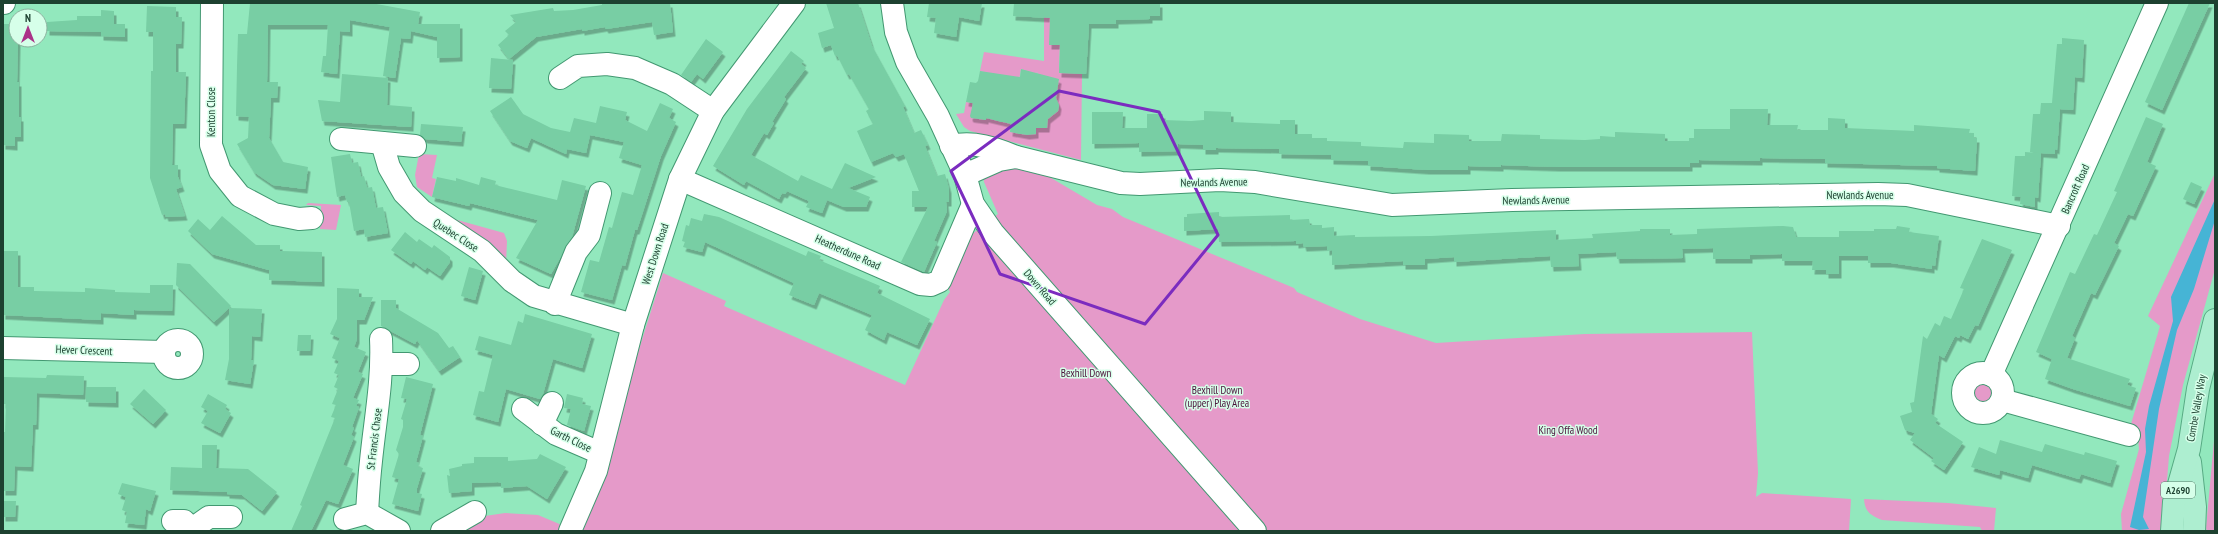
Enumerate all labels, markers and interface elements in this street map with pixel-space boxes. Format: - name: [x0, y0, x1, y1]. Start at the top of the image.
- north arrow: [8, 8, 48, 48]
- text: N: [25, 11, 31, 25]
- street label: Kenton Close: [204, 87, 218, 137]
- street label: Bancroft Road: [2058, 162, 2092, 216]
- street label: Newlands Avenue: [1180, 174, 1248, 190]
- street label: Newlands Avenue: [1827, 188, 1894, 202]
- street label: Newlands Avenue: [1502, 192, 1570, 208]
- street label: Quebec Close: [431, 215, 482, 255]
- street label: West Down Road: [639, 221, 672, 286]
- street label: Heatherdune Road: [813, 231, 883, 273]
- street label: Down Road: [1021, 266, 1059, 308]
- street label: Hever Crescent: [55, 342, 113, 358]
- park label: Bexhill Down: [1061, 366, 1111, 380]
- street label: Combe Valley Way: [2183, 372, 2209, 443]
- park label: Bexhill Down (upper) Play Area: [1185, 383, 1249, 410]
- street label: St Francis Chase: [363, 407, 385, 470]
- street label: Garth Close: [548, 423, 594, 455]
- park label: King Offa Wood: [1538, 423, 1598, 437]
- road number: A2690: [2161, 482, 2195, 498]

